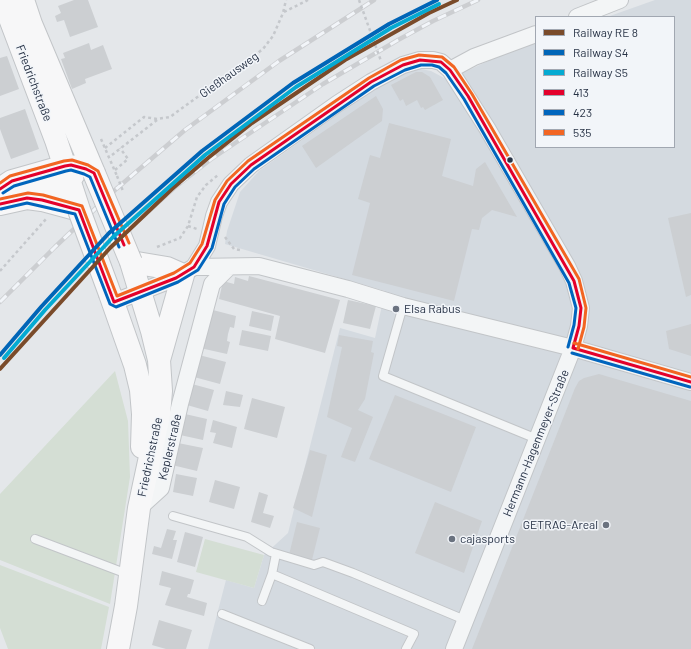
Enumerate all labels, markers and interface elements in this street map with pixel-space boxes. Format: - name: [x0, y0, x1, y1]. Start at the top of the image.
- legend: [535, 16, 675, 148]
- text: Railway RE 8: [573, 25, 638, 39]
- street label: Friedrichstraße: [13, 43, 55, 123]
- text: Railway S4: [573, 45, 628, 59]
- street label: Gießhausweg: [197, 49, 261, 101]
- text: Railway S5: [573, 65, 628, 79]
- text: 413: [573, 85, 589, 99]
- text: 423: [573, 105, 592, 119]
- text: 535: [573, 125, 592, 139]
- unlabelled marker: [505, 155, 515, 165]
- place label: Elsa Rabus: [404, 302, 461, 316]
- marker: Elsa Rabus: [391, 304, 401, 314]
- street label: Hermann-Hagenmeyer-Straße: [500, 367, 572, 519]
- street label: Keplerstraße: [155, 413, 185, 481]
- street label: Friedrichstraße: [135, 416, 165, 498]
- place label: GETRAG-Areal: [523, 518, 598, 532]
- marker: GETRAG-Areal: [601, 520, 611, 530]
- place label: cajasports: [460, 532, 515, 546]
- marker: cajasports: [447, 534, 457, 544]

